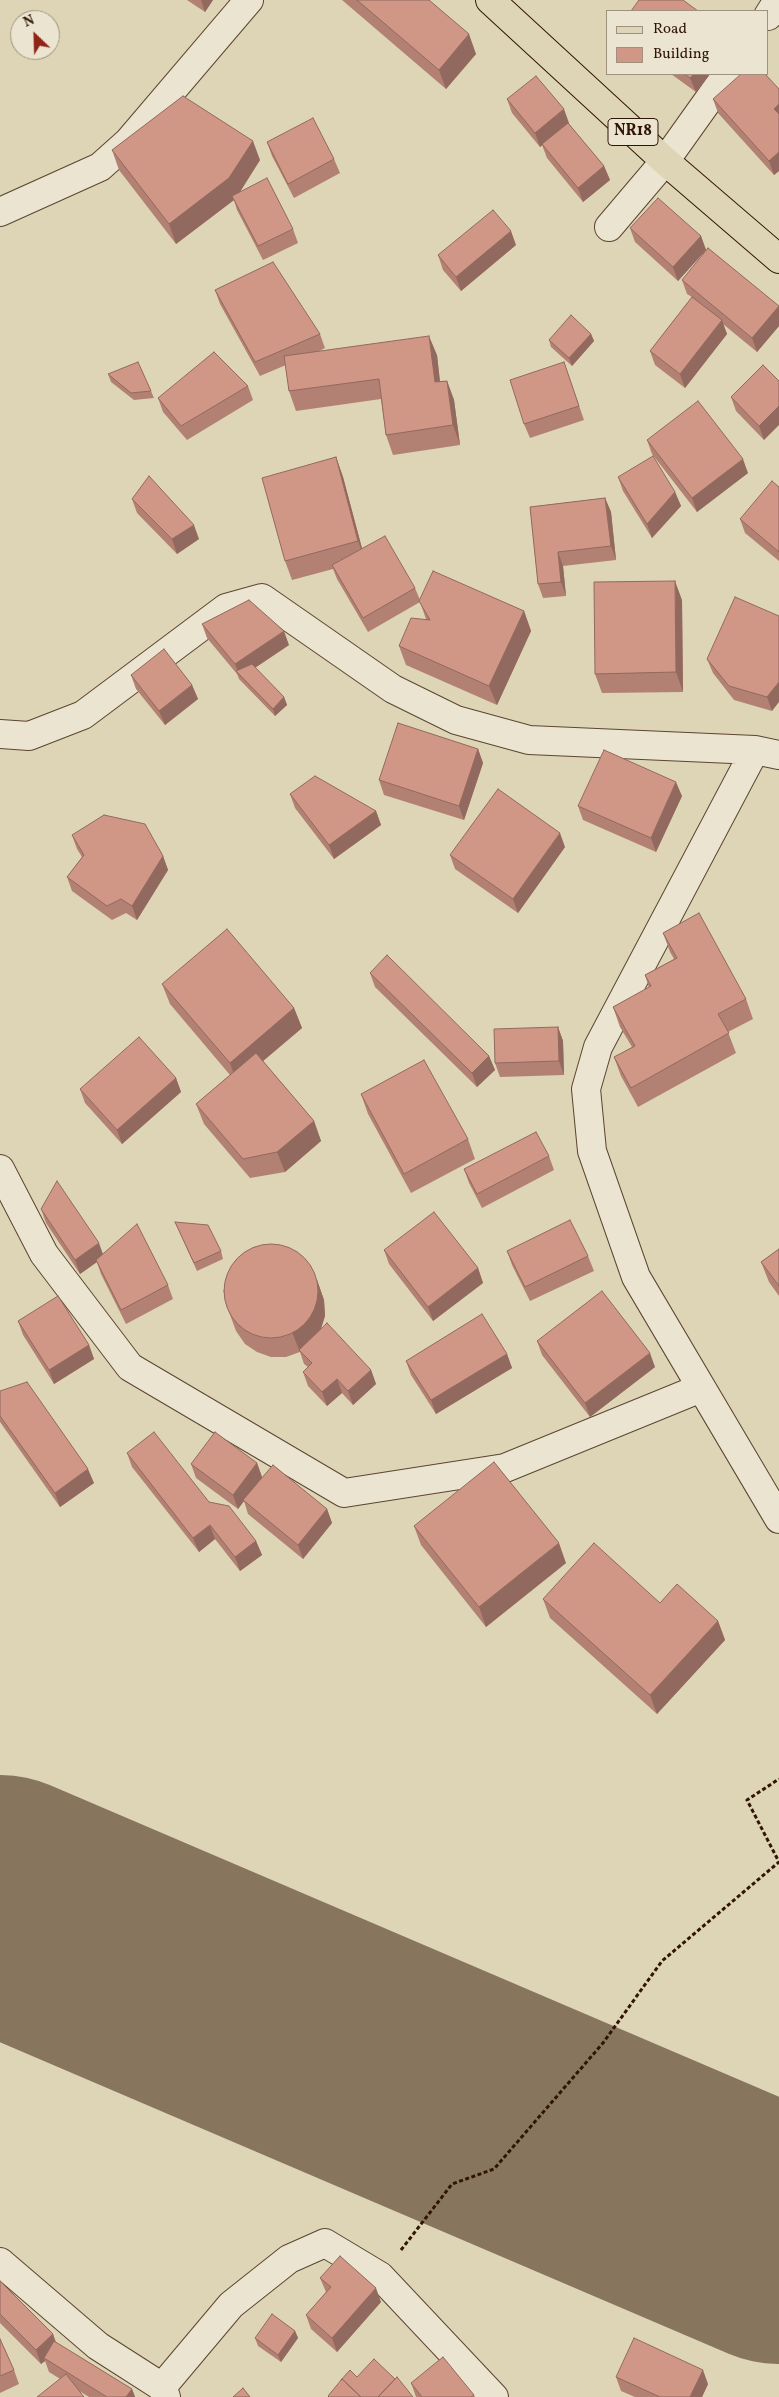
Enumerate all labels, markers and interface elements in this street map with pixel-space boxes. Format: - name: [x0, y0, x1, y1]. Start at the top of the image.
- north arrow: [10, 10, 60, 60]
- legend: [606, 10, 769, 75]
- text: N: [21, 11, 38, 33]
- text: Road: [653, 19, 687, 40]
- text: Building: [653, 44, 709, 65]
- road number: NR18: [608, 118, 658, 146]

